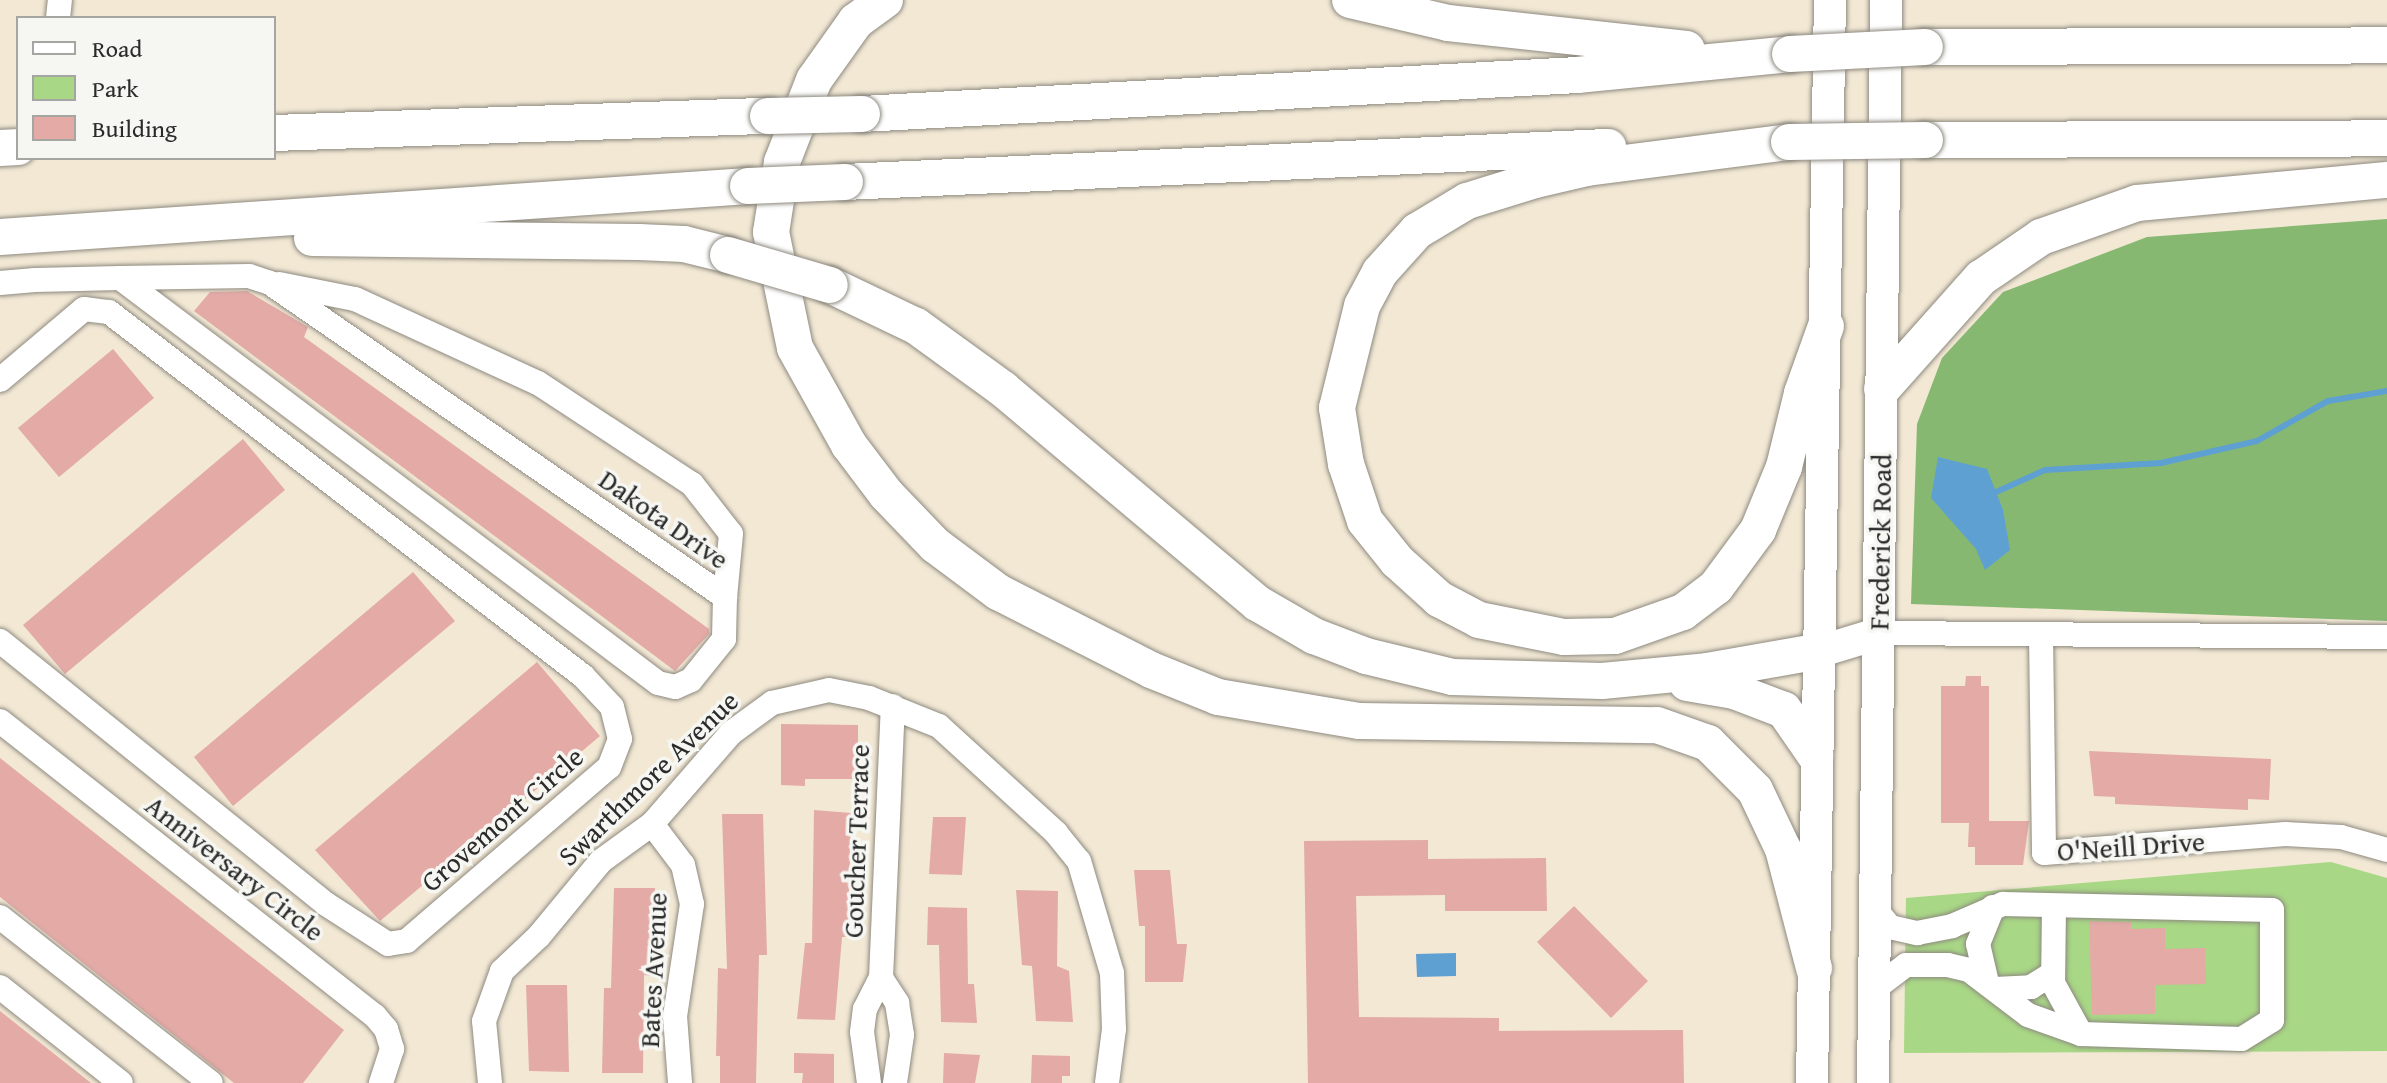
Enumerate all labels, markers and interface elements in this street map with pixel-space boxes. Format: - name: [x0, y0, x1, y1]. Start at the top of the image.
- legend: [16, 16, 276, 160]
- text: Road: [92, 31, 142, 66]
- text: Park: [92, 71, 138, 106]
- text: Building: [92, 111, 177, 146]
- street label: Frederick Road: [1862, 454, 1898, 630]
- street label: Dakota Drive: [593, 462, 735, 576]
- street label: Swarthmore Avenue: [551, 684, 745, 872]
- street label: Grovemont Circle: [414, 739, 590, 899]
- street label: Goucher Terrace: [836, 744, 876, 938]
- street label: Anniversary Circle: [139, 788, 331, 948]
- street label: O'Neill Drive: [2056, 824, 2206, 868]
- street label: Bates Avenue: [632, 892, 674, 1048]

